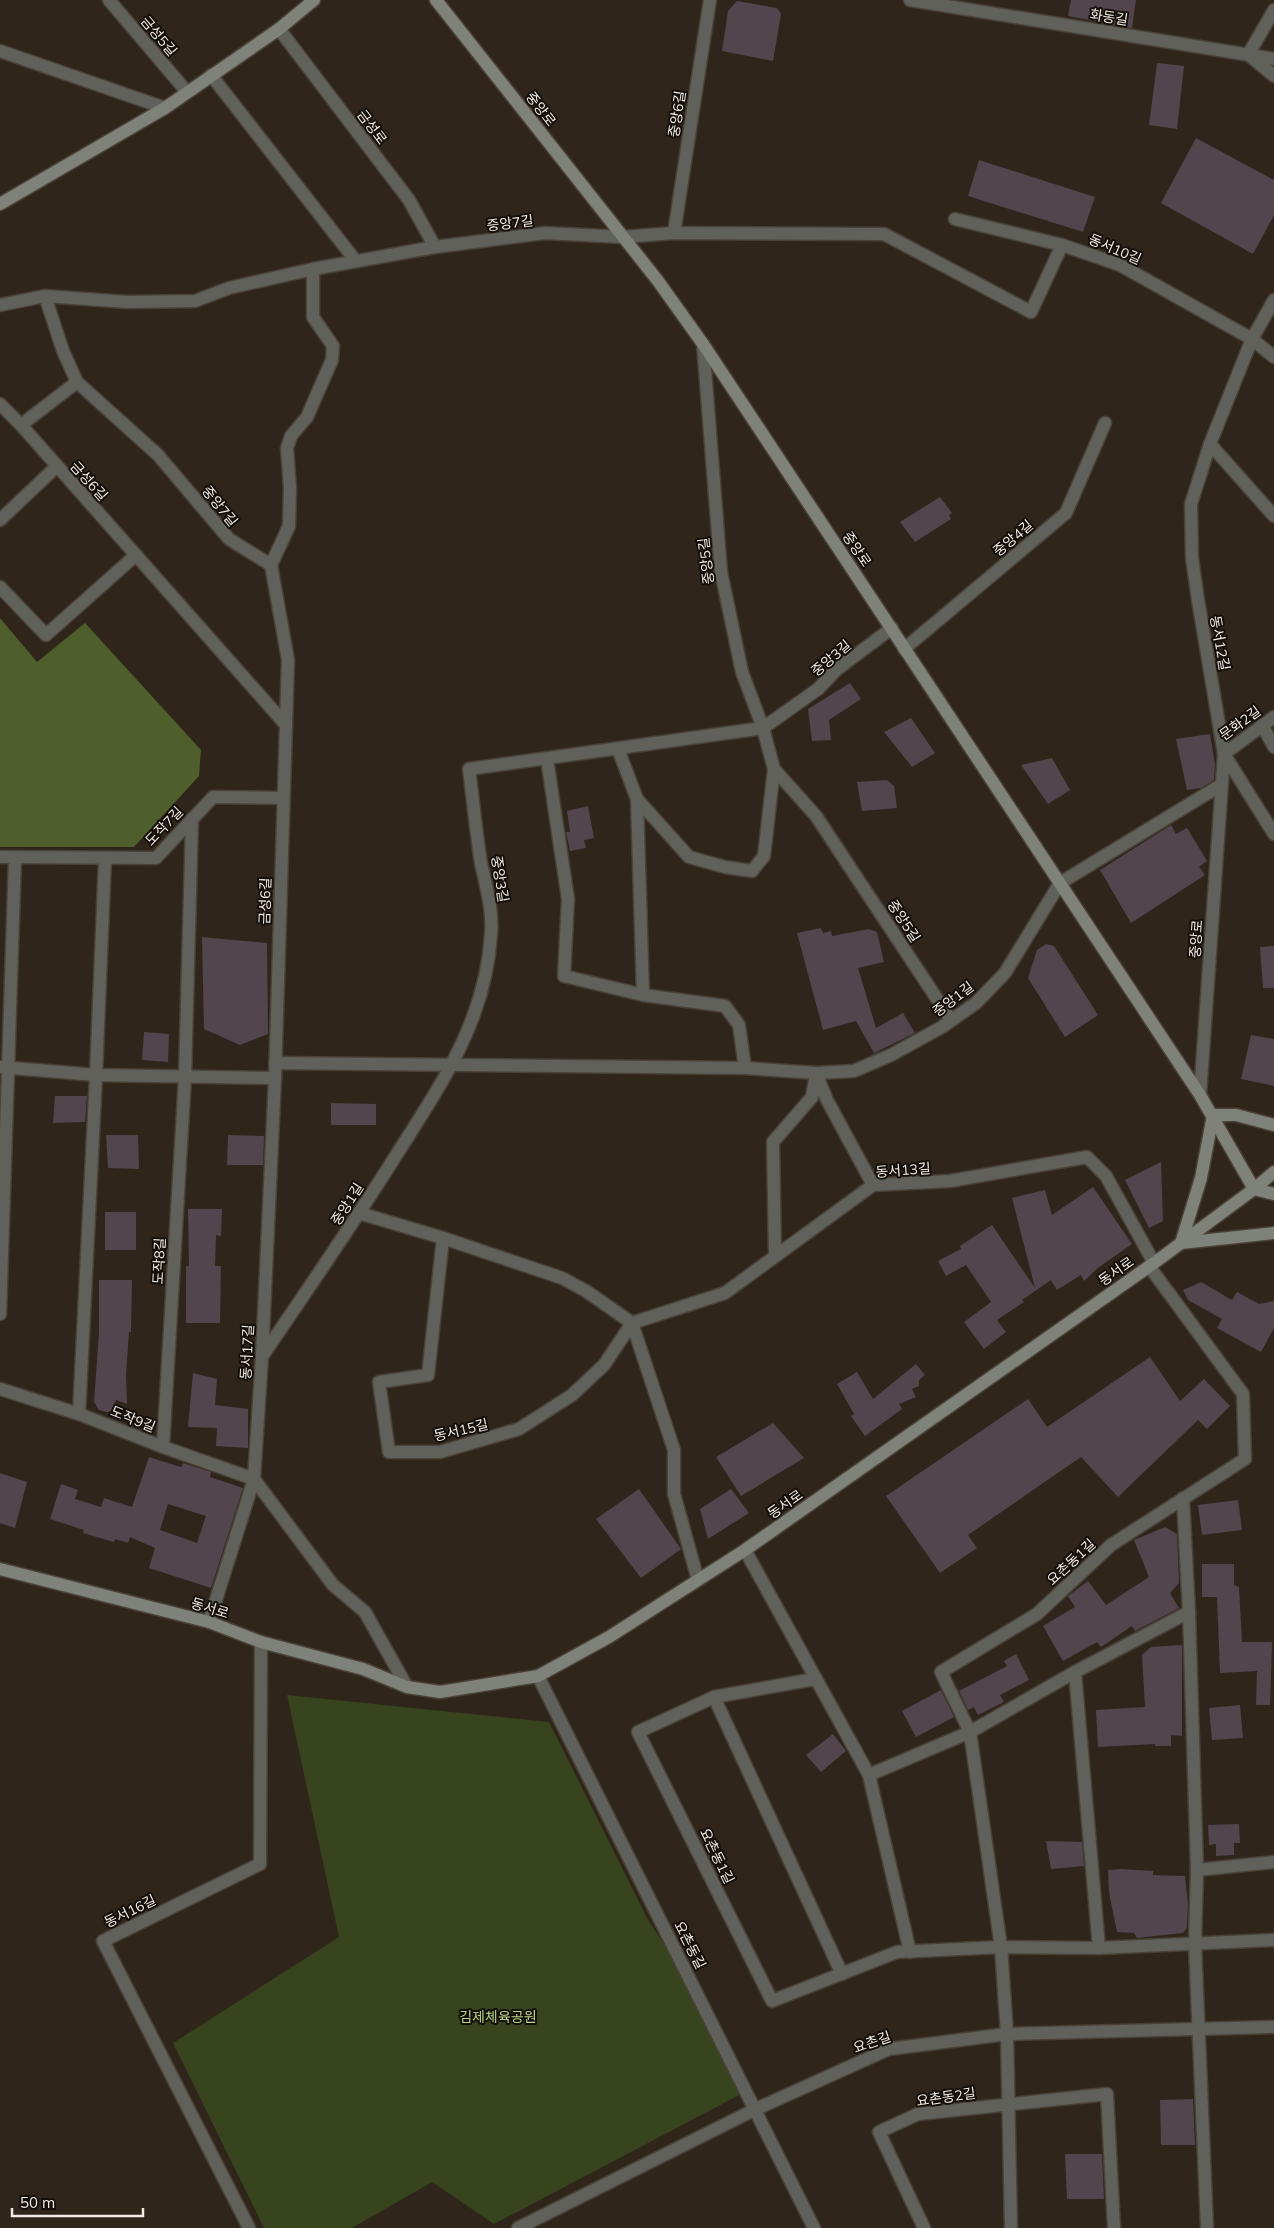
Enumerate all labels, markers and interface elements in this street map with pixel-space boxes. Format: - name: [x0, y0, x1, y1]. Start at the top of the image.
- street label: 화동길: [1089, 5, 1129, 29]
- street label: 금성5길: [137, 12, 181, 60]
- street label: 중앙로: [522, 88, 560, 130]
- street label: 중앙6길: [664, 89, 690, 139]
- street label: 금성로: [353, 106, 391, 148]
- street label: 중앙7길: [486, 211, 534, 235]
- street label: 동서10길: [1086, 230, 1144, 268]
- street label: 금성6길: [67, 457, 111, 505]
- street label: 중앙7길: [198, 482, 242, 530]
- street label: 중앙4길: [989, 516, 1037, 560]
- street label: 중앙로: [839, 528, 875, 570]
- street label: 중앙5길: [694, 537, 718, 585]
- street label: 동서12길: [1206, 614, 1234, 672]
- street label: 중앙3길: [807, 636, 855, 680]
- street label: 문화2길: [1216, 702, 1264, 744]
- street label: 도작7길: [141, 803, 187, 849]
- street label: 중앙3길: [487, 854, 513, 904]
- street label: 금성6길: [255, 877, 275, 925]
- street label: 중앙5길: [884, 896, 924, 946]
- street label: 중앙로: [1186, 919, 1206, 959]
- street label: 중앙1길: [929, 978, 977, 1020]
- street label: 동서13길: [875, 1159, 931, 1181]
- street label: 중앙1길: [327, 1179, 367, 1229]
- street label: 도작8길: [149, 1237, 169, 1285]
- street label: 동서로: [1095, 1252, 1137, 1289]
- street label: 동서17길: [237, 1324, 257, 1380]
- street label: 도작9길: [108, 1402, 158, 1436]
- street label: 동서15길: [432, 1415, 490, 1445]
- street label: 동서로: [764, 1485, 806, 1522]
- street label: 요촌동1길: [1043, 1535, 1099, 1589]
- street label: 동서로: [189, 1594, 231, 1622]
- street label: 요촌동1길: [696, 1825, 738, 1887]
- street label: 동서16길: [101, 1891, 159, 1931]
- street label: 요촌동길: [670, 1918, 710, 1972]
- park label: 김제체육공원: [459, 2008, 537, 2026]
- street label: 요촌길: [851, 2027, 893, 2057]
- street label: 요촌동2길: [915, 2084, 977, 2110]
- scale bar: [12, 2186, 144, 2218]
- text: 50 m: [20, 2193, 55, 2212]

